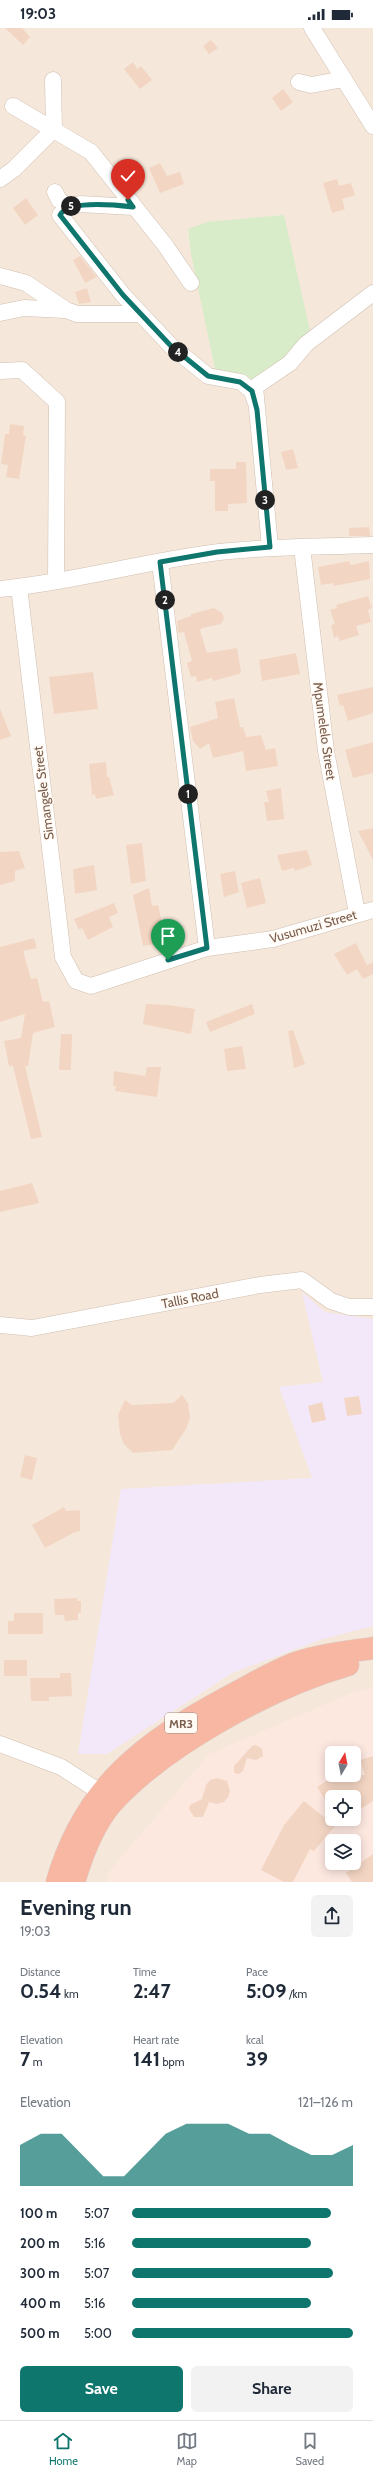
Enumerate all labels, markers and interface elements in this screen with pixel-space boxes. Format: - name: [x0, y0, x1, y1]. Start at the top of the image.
- text: 19:03: [20, 5, 56, 23]
- pin: [111, 159, 145, 200]
- icon: check: [117, 165, 139, 187]
- pin: 5: [61, 196, 81, 216]
- text: 5: [68, 199, 74, 213]
- pin: 4: [168, 342, 188, 362]
- text: 4: [175, 345, 181, 359]
- pin: 3: [255, 490, 275, 510]
- text: 3: [262, 493, 268, 507]
- pin: 2: [155, 590, 175, 610]
- text: 2: [162, 593, 168, 607]
- street label: Mpumelelo Street: [310, 681, 340, 782]
- street label: Simangele Street: [29, 745, 57, 841]
- pin: 1: [178, 784, 198, 804]
- text: 1: [186, 787, 190, 801]
- street label: Vusumuzi Street: [268, 906, 359, 946]
- pin: [151, 919, 185, 960]
- icon: arrive: [157, 925, 179, 947]
- street label: Tallis Road: [160, 1285, 220, 1311]
- road number: MR3: [165, 1713, 197, 1733]
- north arrow: [325, 1746, 361, 1782]
- map controls: [325, 1746, 361, 1870]
- button: locate: [325, 1790, 361, 1826]
- button: layers: [325, 1834, 361, 1870]
- text: Evening run: [20, 1894, 132, 1921]
- button: share: [311, 1895, 353, 1937]
- text: 19:03: [20, 1923, 50, 1939]
- text: Distance: [20, 1965, 61, 1979]
- text: Time: [133, 1965, 156, 1979]
- text: Pace: [246, 1965, 268, 1979]
- text: 0.54: [20, 1979, 62, 2003]
- text: 2:47: [133, 1979, 171, 2003]
- text: 5:09: [246, 1979, 287, 2003]
- text: km: [62, 1987, 79, 2001]
- text: /km: [287, 1987, 307, 2001]
- text: Elevation: [20, 2033, 63, 2047]
- text: Heart rate: [133, 2033, 179, 2047]
- text: kcal: [246, 2033, 264, 2047]
- text: 7: [20, 2047, 30, 2071]
- text: 141: [133, 2047, 160, 2071]
- text: 39: [246, 2047, 268, 2071]
- text: m: [30, 2055, 42, 2069]
- text: bpm: [160, 2055, 184, 2069]
- text: Elevation: [20, 2094, 71, 2110]
- text: 121–126 m: [298, 2094, 353, 2110]
- text: 100 m: [20, 2205, 57, 2221]
- text: 5:07: [84, 2205, 109, 2221]
- text: 200 m: [20, 2235, 59, 2251]
- text: 5:16: [84, 2235, 105, 2251]
- text: 300 m: [20, 2265, 60, 2281]
- text: 5:07: [84, 2265, 109, 2281]
- text: 400 m: [20, 2295, 61, 2311]
- text: 5:16: [84, 2295, 105, 2311]
- text: 500 m: [20, 2325, 60, 2341]
- text: 5:00: [84, 2325, 112, 2341]
- button: Save: [20, 2366, 183, 2412]
- button: Share: [191, 2366, 353, 2412]
- tab: Home: [49, 2430, 78, 2468]
- tab: Map: [176, 2430, 198, 2468]
- tab: Saved: [296, 2430, 324, 2468]

